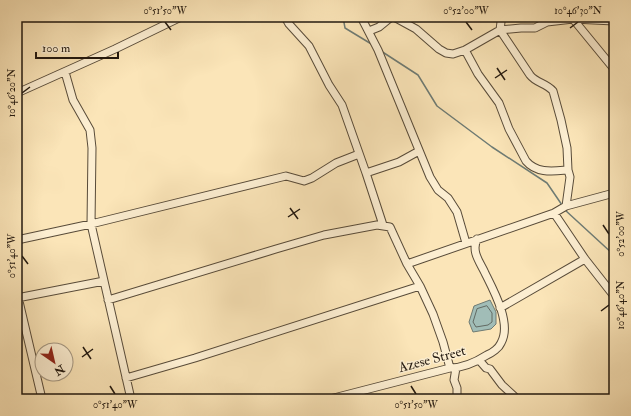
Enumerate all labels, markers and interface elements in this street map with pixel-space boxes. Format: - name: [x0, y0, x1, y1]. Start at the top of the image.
- text: 0°51'50"W: [143, 5, 187, 17]
- text: 0°52'00"W: [443, 5, 490, 17]
- text: 10°46'30"N: [554, 5, 602, 17]
- scale bar: [36, 34, 118, 60]
- text: 100 m: [42, 41, 71, 56]
- text: 10°46'20"N: [6, 69, 18, 117]
- text: 0°52'00"W: [615, 210, 627, 257]
- text: 0°51'40"W: [6, 233, 18, 278]
- text: 10°46'40"N: [615, 280, 627, 330]
- north arrow: [34, 342, 74, 382]
- street label: Azese Street: [396, 342, 468, 376]
- text: N: [51, 361, 68, 379]
- text: 0°51'40"W: [93, 399, 138, 411]
- text: 0°51'50"W: [394, 399, 438, 411]

